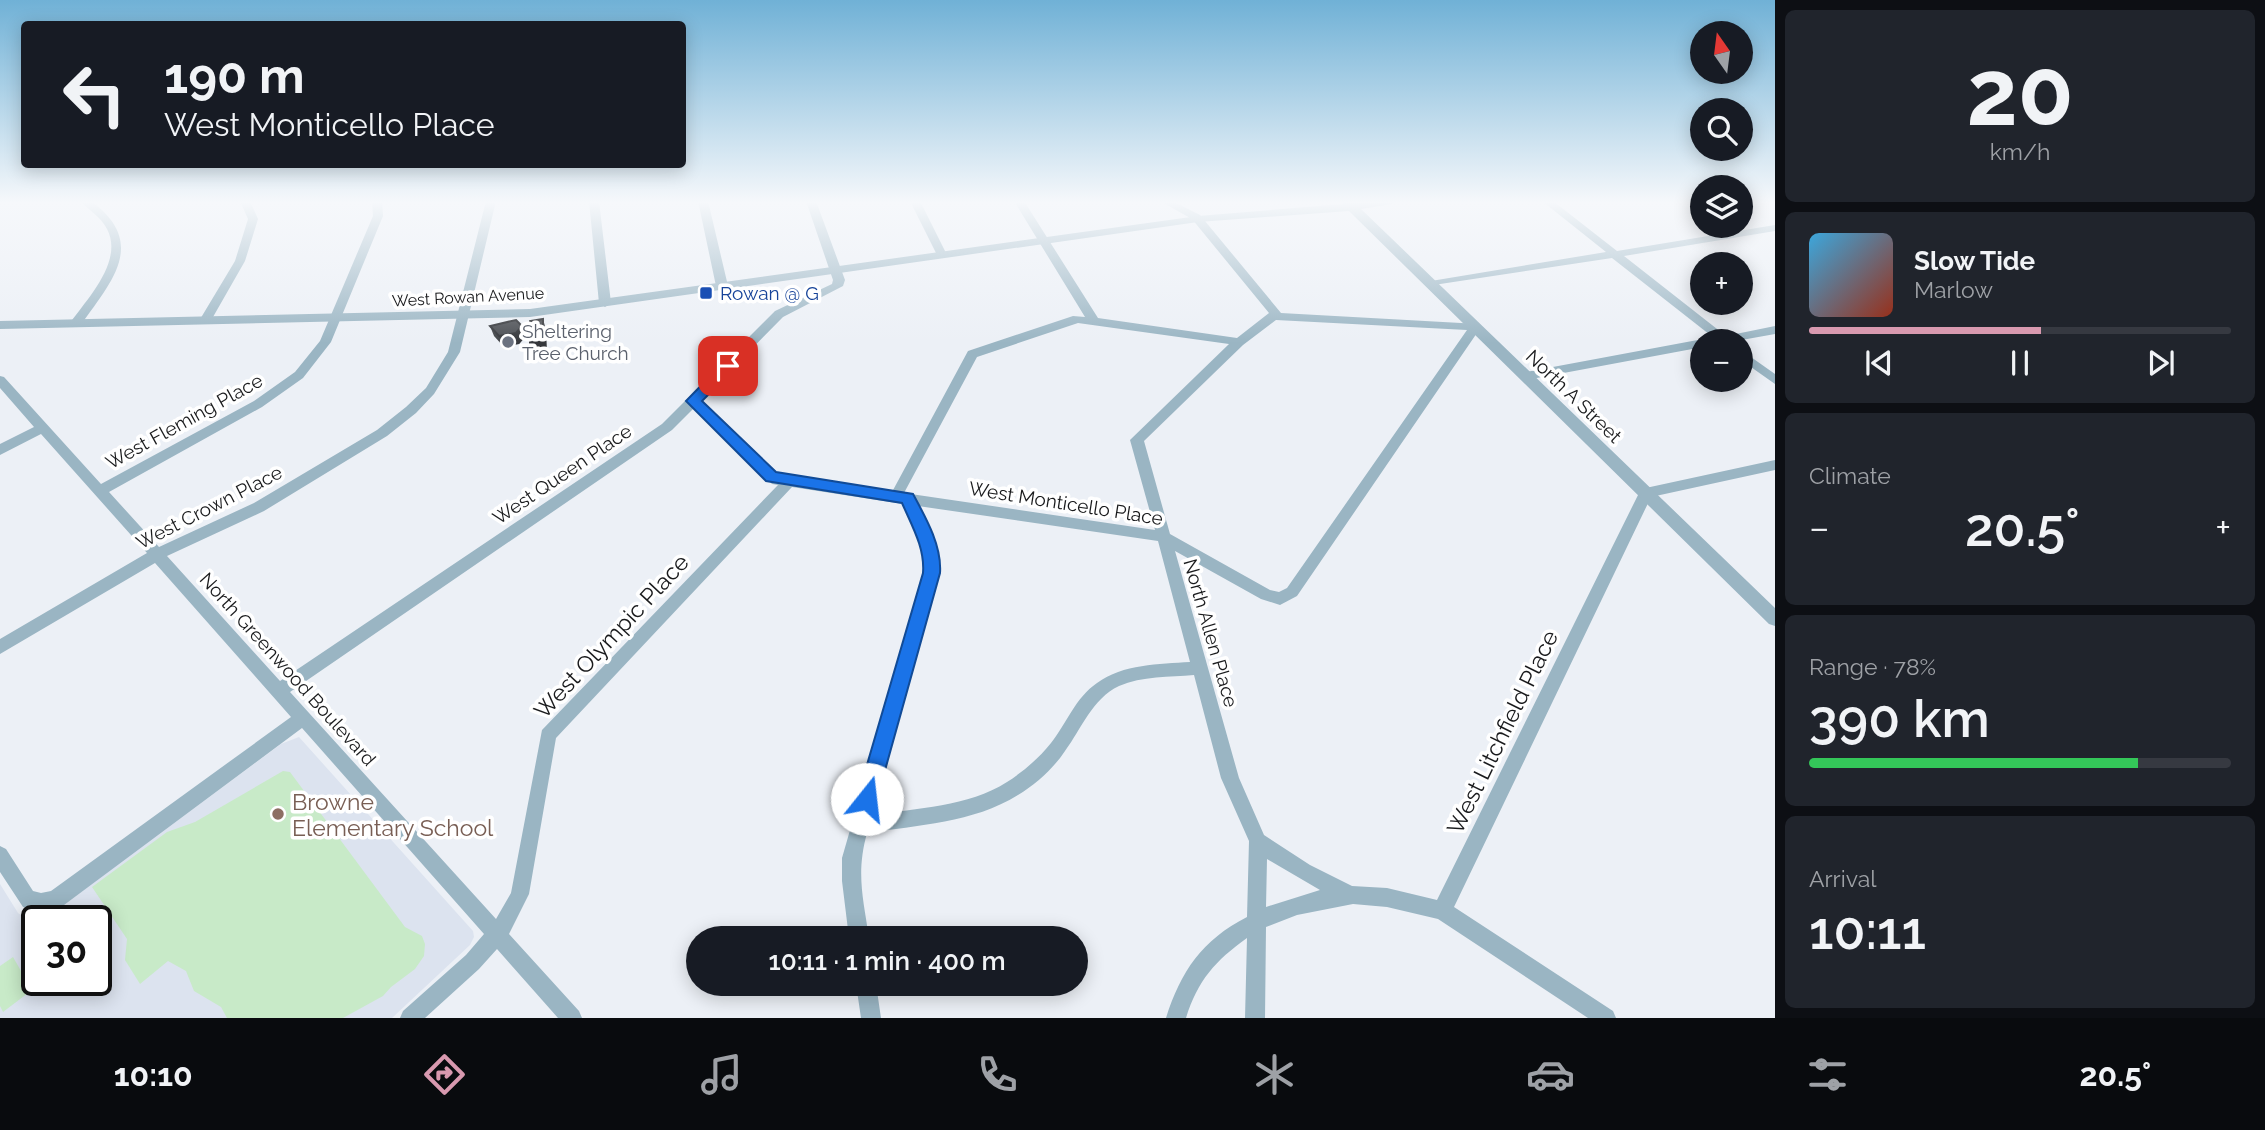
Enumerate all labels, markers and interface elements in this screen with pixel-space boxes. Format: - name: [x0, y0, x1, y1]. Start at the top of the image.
- north arrow: [1690, 21, 1754, 84]
- map controls: [1690, 21, 1753, 392]
- text: 20: [1966, 39, 2074, 146]
- text: 190 m: [164, 47, 305, 104]
- icon: left: [49, 49, 140, 140]
- button: search: [1690, 98, 1753, 161]
- text: West Monticello Place: [164, 106, 495, 143]
- text: km/h: [1990, 138, 2050, 165]
- button: layers: [1690, 175, 1753, 238]
- text: Slow Tide: [1914, 246, 2035, 276]
- button: +: [1690, 252, 1753, 315]
- text: Marlow: [1914, 276, 1993, 303]
- place label: Rowan @ G: [720, 282, 819, 304]
- street label: West Rowan Avenue: [391, 284, 545, 310]
- marker: Rowan @ G: [698, 285, 714, 301]
- place label: Sheltering Tree Church: [522, 320, 629, 364]
- button: −: [1690, 329, 1753, 392]
- marker: Sheltering Tree Church: [500, 334, 516, 350]
- pin: [698, 336, 758, 396]
- icon: previous: [1860, 344, 1898, 382]
- icon: pause: [2001, 344, 2039, 382]
- icon: next: [2142, 344, 2180, 382]
- street label: North A Street: [1522, 345, 1627, 447]
- icon: arrive: [709, 347, 747, 385]
- street label: West Fleming Place: [102, 369, 266, 473]
- street label: West Queen Place: [488, 419, 636, 529]
- street label: West Crown Place: [132, 461, 286, 553]
- text: Climate: [1809, 462, 1891, 489]
- street label: West Monticello Place: [967, 477, 1165, 529]
- text: 20.5°: [1965, 497, 2080, 558]
- text: −: [1809, 505, 1829, 550]
- text: +: [2215, 505, 2231, 550]
- street label: West Olympic Place: [528, 548, 694, 724]
- street label: North Allen Place: [1179, 556, 1243, 710]
- street label: North Greenwood Boulevard: [195, 568, 381, 770]
- street label: West Litchfield Place: [1441, 626, 1563, 838]
- text: Range · 78%: [1809, 653, 1936, 680]
- text: 390 km: [1809, 688, 1990, 749]
- position arrow: [830, 762, 904, 836]
- place label: Browne Elementary School: [292, 788, 494, 841]
- marker: Browne Elementary School: [270, 806, 286, 822]
- text: Arrival: [1809, 865, 1876, 892]
- text: 10:11: [1809, 900, 1926, 961]
- speed limit sign: 30: [21, 905, 112, 996]
- text: 10:11 · 1 min · 400 m: [769, 946, 1005, 976]
- icon: directions: [420, 1050, 469, 1099]
- icon: music: [697, 1050, 746, 1099]
- icon: phone: [973, 1050, 1022, 1099]
- icon: climate: [1250, 1050, 1299, 1099]
- icon: car: [1526, 1050, 1575, 1099]
- icon: filters: [1803, 1050, 1852, 1099]
- text: 10:10: [114, 1056, 193, 1093]
- text: 20.5°: [2079, 1056, 2151, 1093]

